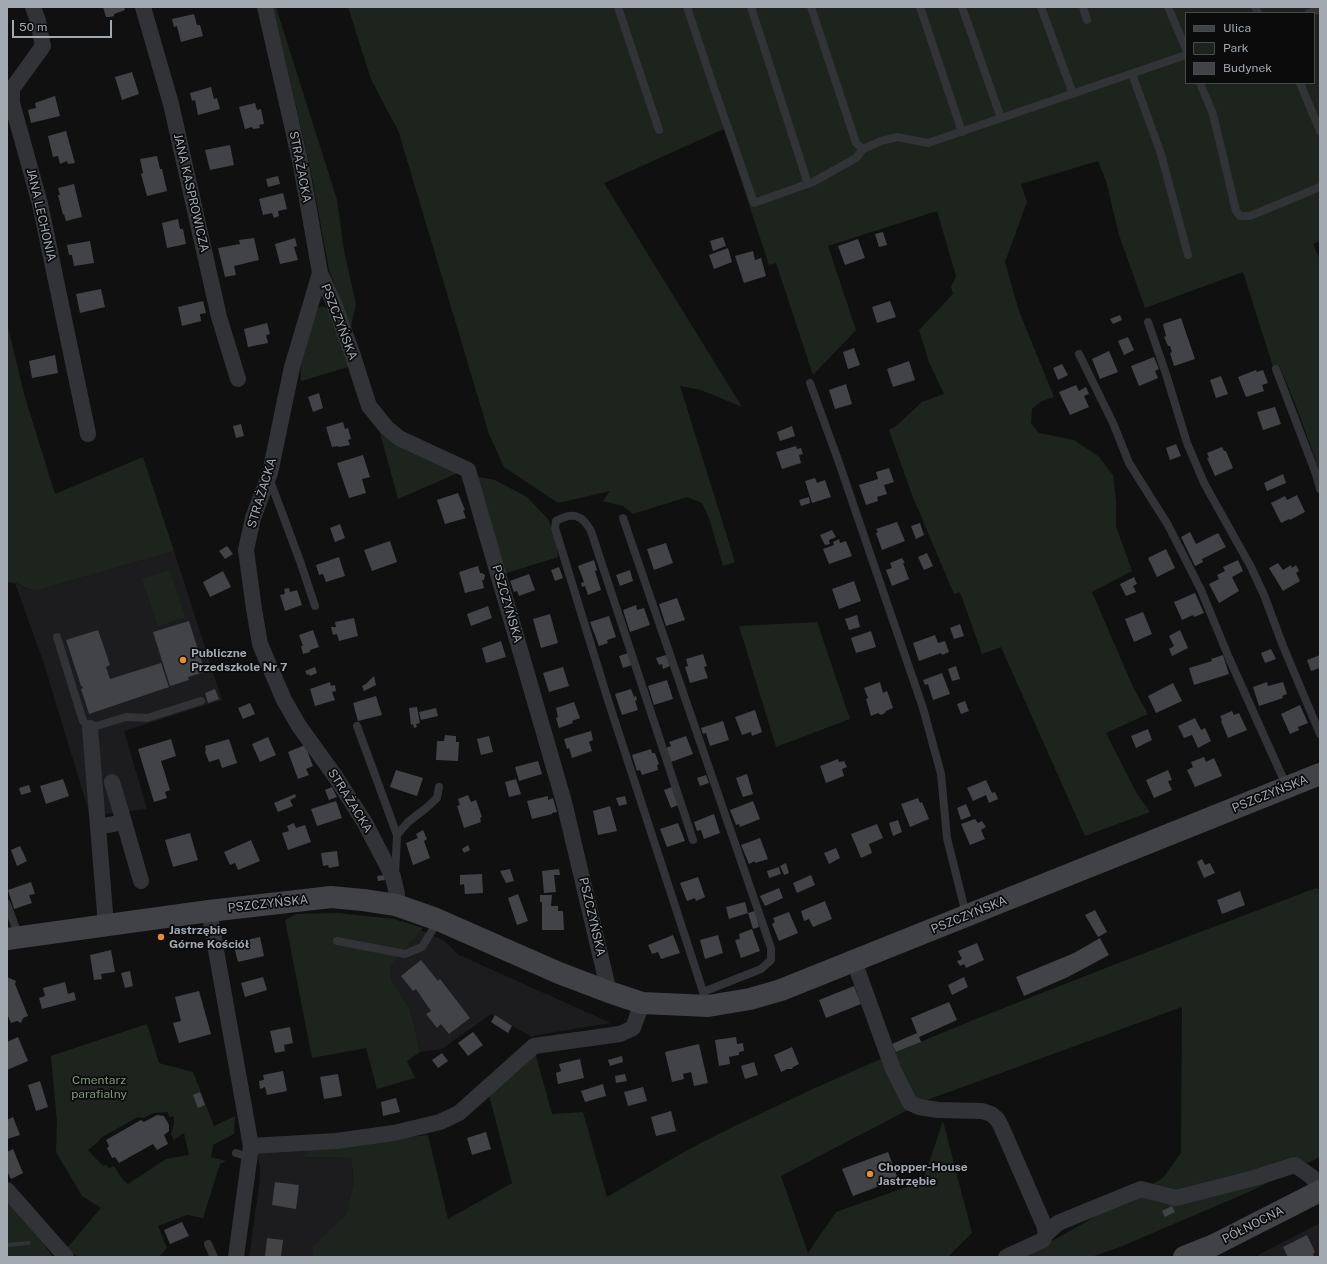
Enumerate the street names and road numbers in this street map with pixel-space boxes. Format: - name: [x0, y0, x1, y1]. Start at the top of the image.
- street label: STRAŻACKA: [286, 130, 314, 204]
- street label: JANA KASPROWICZA: [170, 132, 212, 254]
- street label: JANA LECHONIA: [23, 167, 59, 263]
- street label: PSZCZYŃSKA: [318, 282, 360, 362]
- street label: STRAŻACKA: [244, 456, 280, 530]
- street label: PSZCZYŃSKA: [489, 563, 525, 645]
- street label: STRAŻACKA: [325, 766, 375, 836]
- street label: PSZCZYŃSKA: [1230, 772, 1310, 816]
- street label: PSZCZYŃSKA: [576, 876, 608, 958]
- street label: PSZCZYŃSKA: [227, 893, 309, 915]
- street label: PSZCZYŃSKA: [929, 893, 1009, 937]
- street label: PÓŁNOCNA: [1220, 1203, 1286, 1247]

